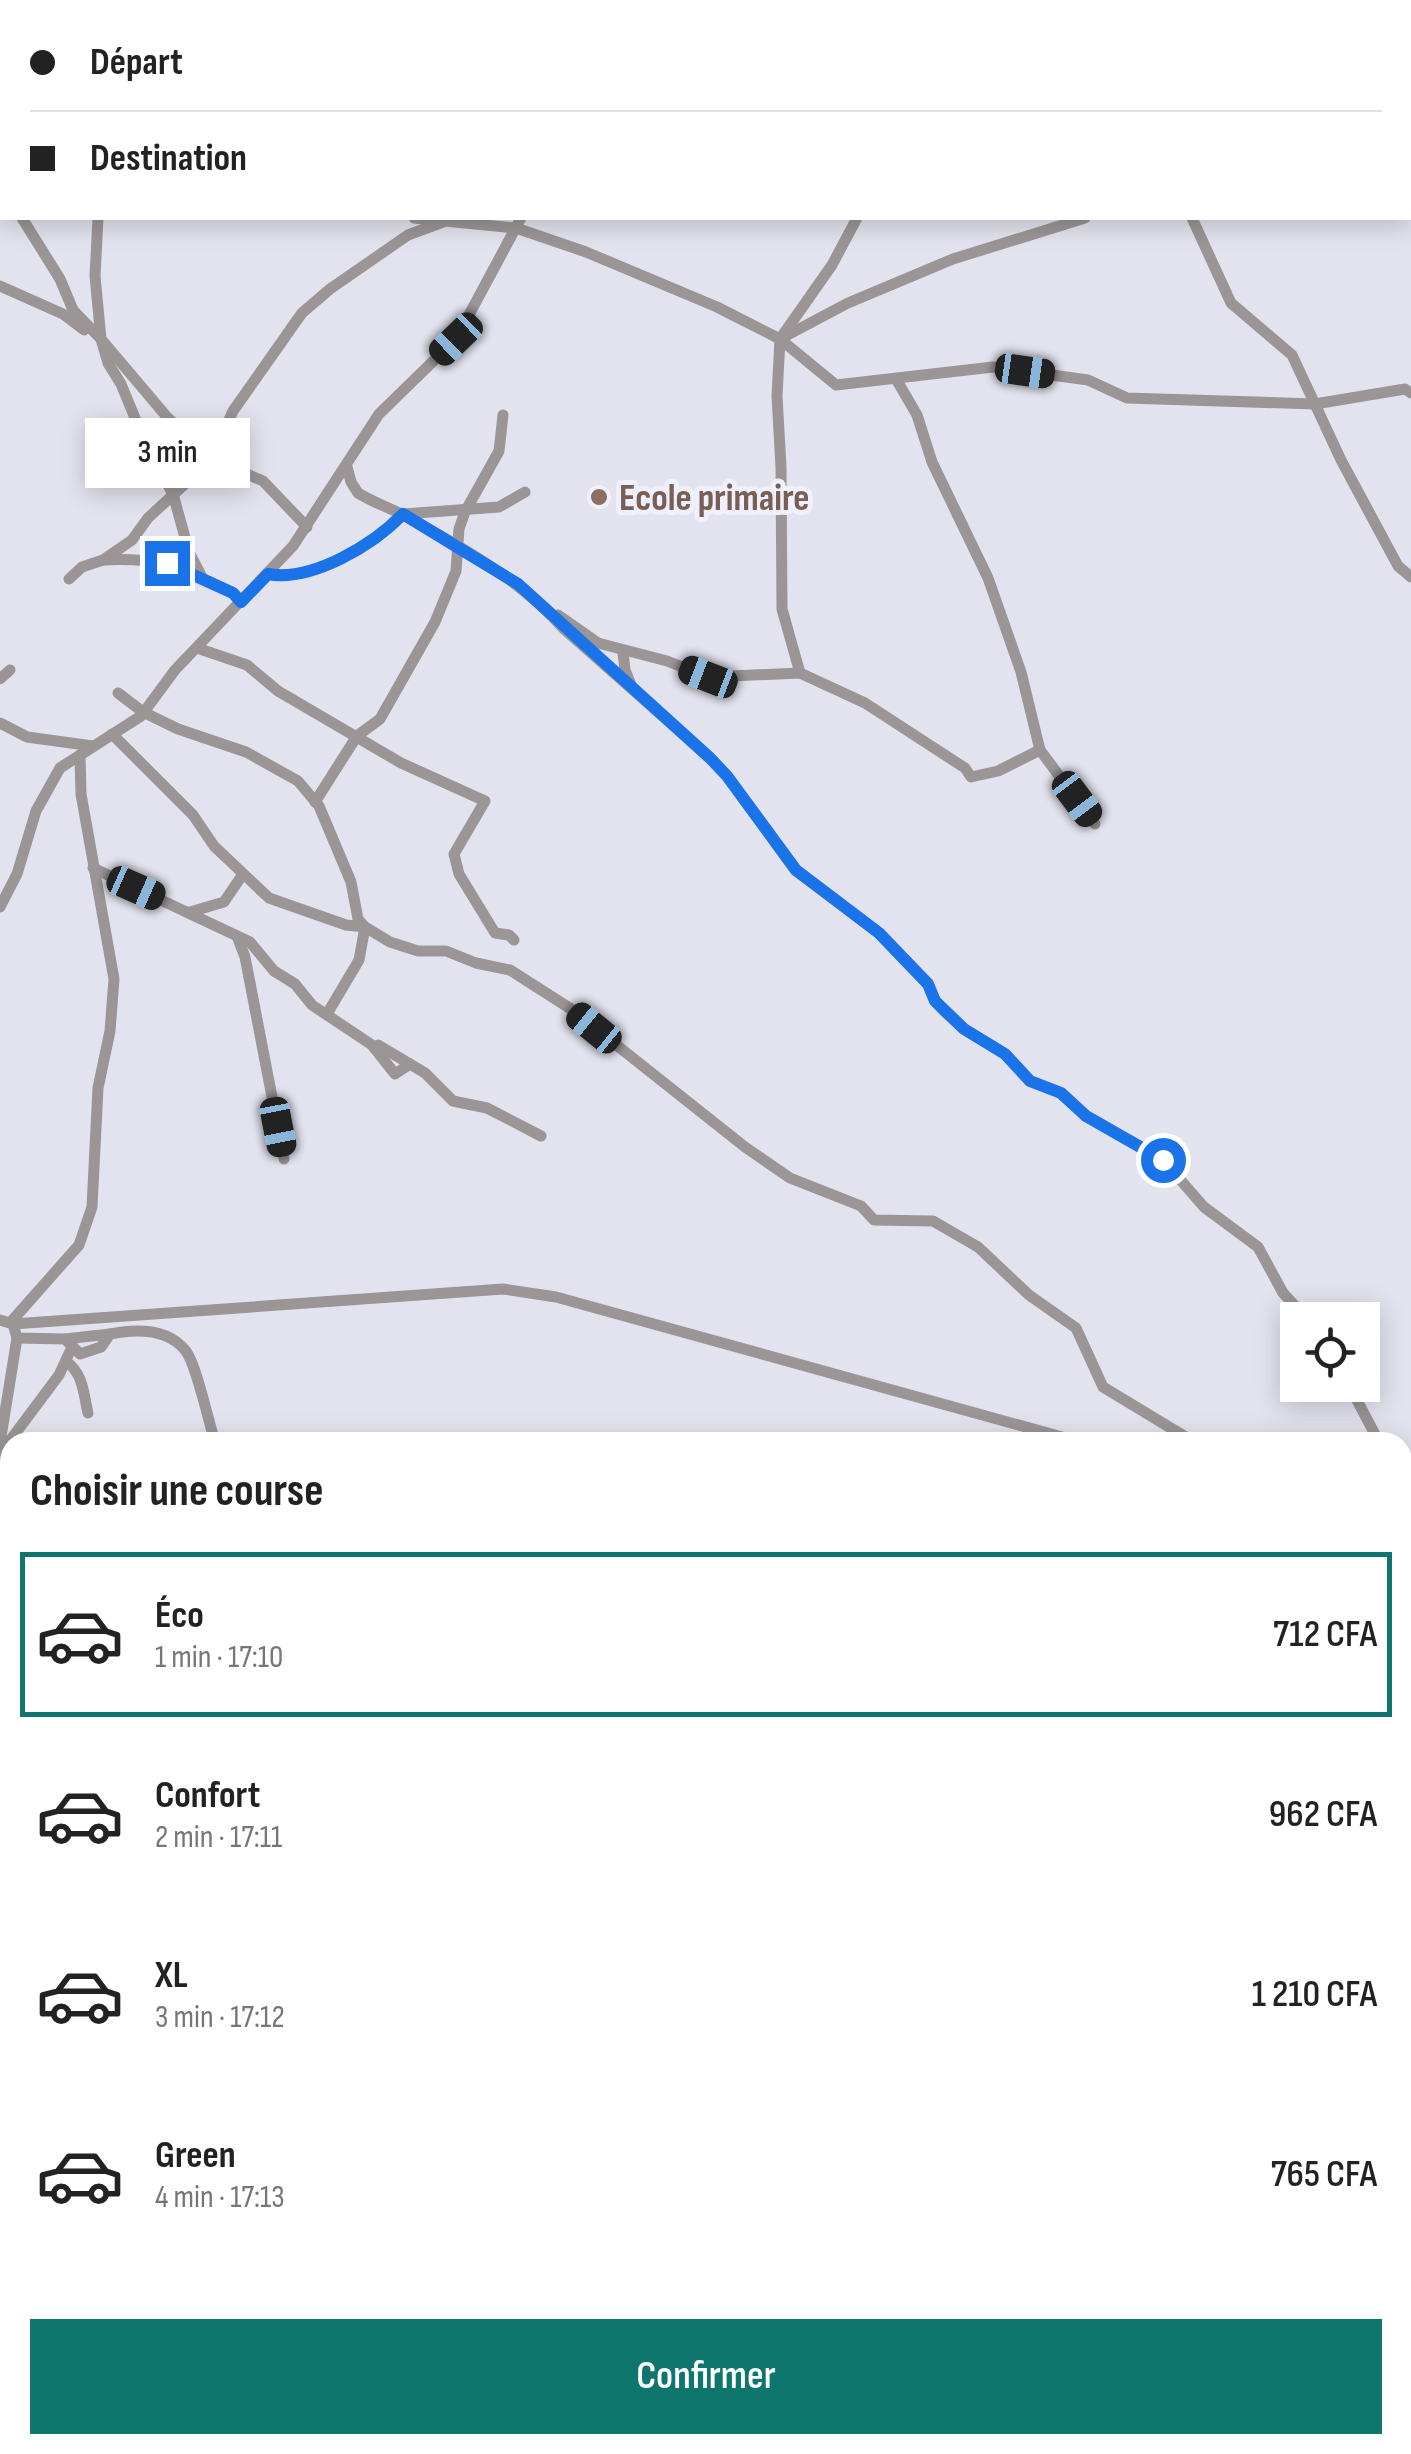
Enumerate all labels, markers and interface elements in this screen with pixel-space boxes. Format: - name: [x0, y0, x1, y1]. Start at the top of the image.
- text: Départ: [90, 40, 183, 85]
- text: Destination: [90, 136, 247, 181]
- car: [424, 307, 488, 371]
- car: [993, 352, 1057, 390]
- callout: 3 min: [84, 418, 250, 488]
- text: 3 min: [137, 433, 198, 472]
- place label: Ecole primaire: [619, 476, 810, 521]
- marker: Ecole primaire: [588, 486, 610, 508]
- route end: [145, 541, 190, 586]
- car: [675, 652, 741, 702]
- car: [1047, 766, 1107, 832]
- car: [102, 862, 170, 914]
- car: [561, 997, 627, 1059]
- car: [258, 1095, 298, 1159]
- route start: [1141, 1138, 1186, 1183]
- map controls: [1280, 1302, 1380, 1402]
- button: locate: [1280, 1302, 1380, 1402]
- text: Choisir une course: [30, 1464, 323, 1519]
- icon: car: [35, 1590, 125, 1680]
- text: Éco: [155, 1593, 204, 1638]
- text: 712 CFA: [1273, 1612, 1377, 1657]
- text: 1 min · 17:10: [155, 1638, 283, 1677]
- icon: car: [35, 1770, 125, 1860]
- text: Confort: [155, 1773, 260, 1818]
- text: 962 CFA: [1269, 1792, 1377, 1837]
- text: 2 min · 17:11: [155, 1818, 282, 1857]
- icon: car: [35, 1950, 125, 2040]
- text: XL: [155, 1953, 188, 1998]
- text: 1 210 CFA: [1252, 1972, 1377, 2017]
- text: 3 min · 17:12: [155, 1998, 285, 2037]
- icon: car: [35, 2130, 125, 2220]
- text: Green: [155, 2133, 236, 2178]
- text: 765 CFA: [1271, 2152, 1377, 2197]
- text: 4 min · 17:13: [155, 2178, 285, 2217]
- button: Confirmer: [30, 2319, 1382, 2434]

